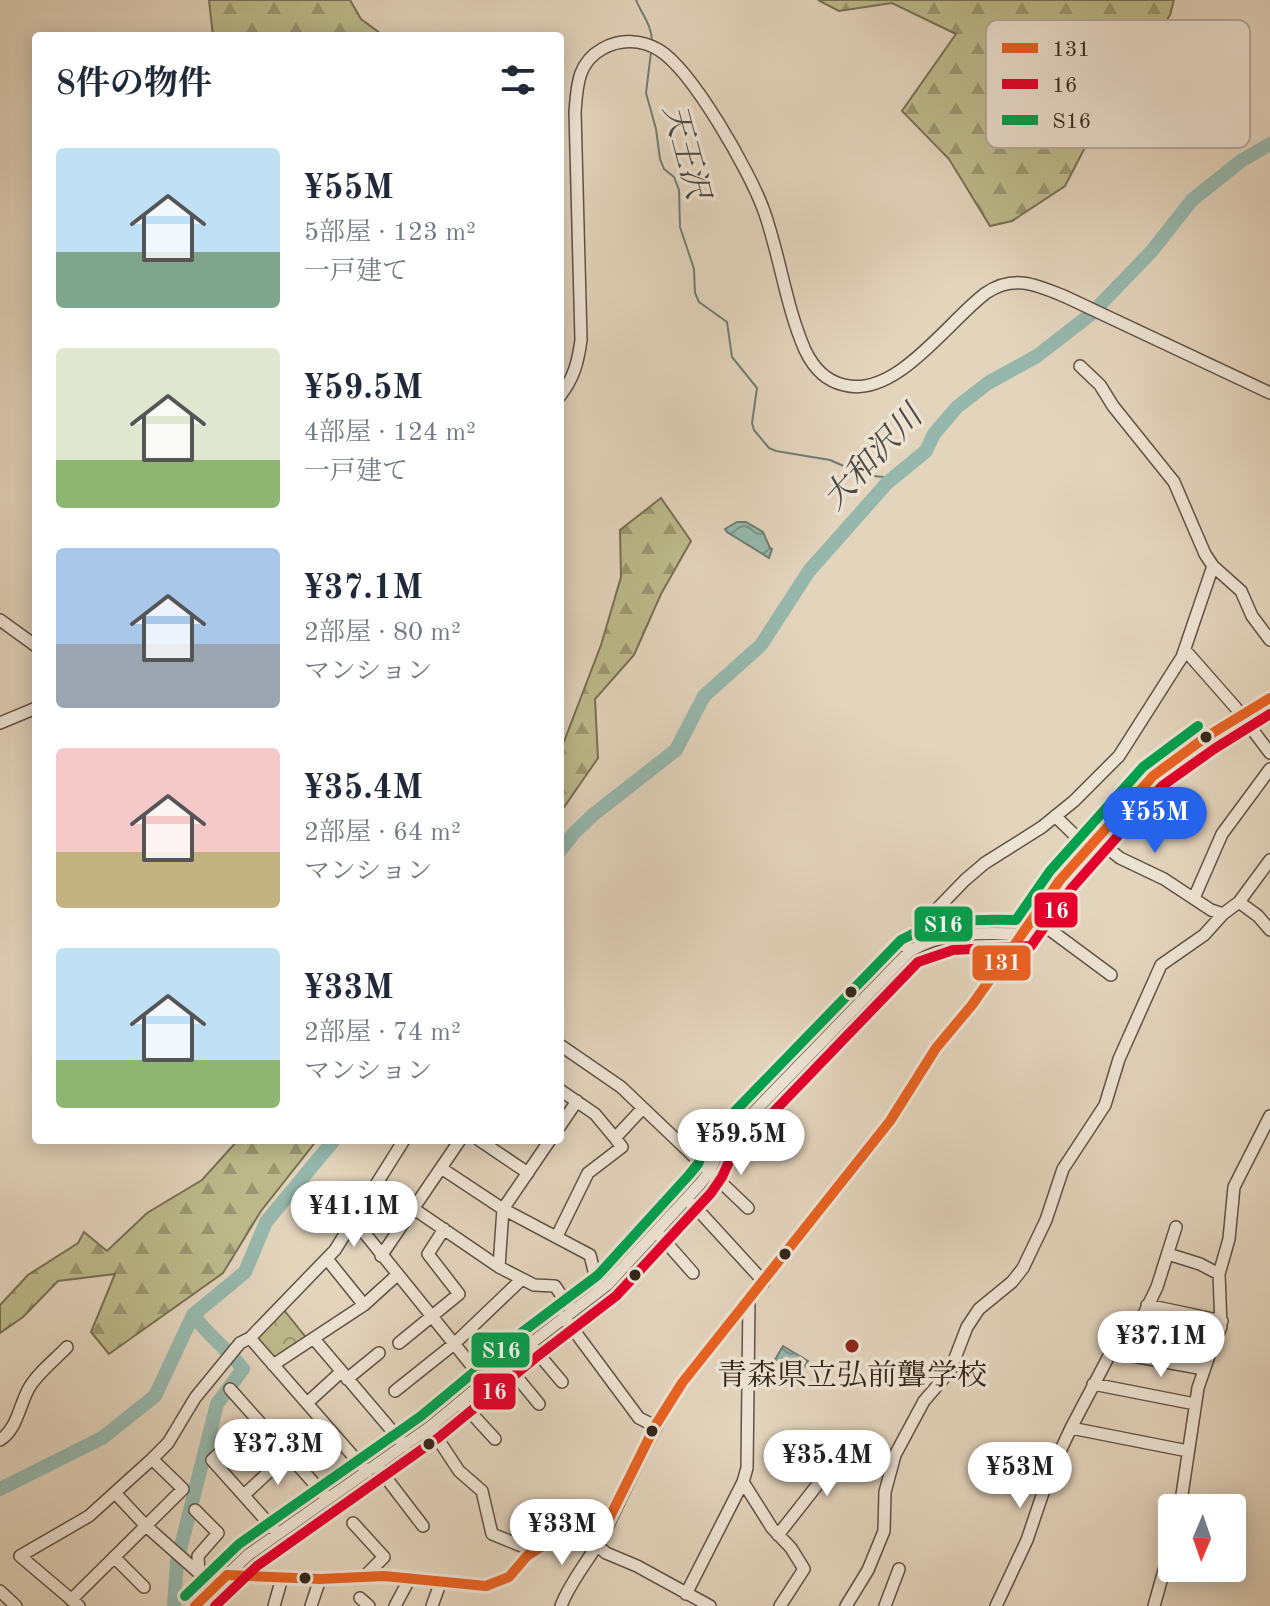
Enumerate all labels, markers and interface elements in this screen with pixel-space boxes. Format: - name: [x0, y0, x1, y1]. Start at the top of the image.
- legend: [986, 20, 1250, 148]
- text: 131: [1052, 39, 1090, 61]
- icon: filters: [496, 58, 540, 102]
- text: 8件の物件: [56, 68, 212, 102]
- text: 16: [1052, 75, 1078, 97]
- water label: 天王沢: [656, 101, 716, 206]
- text: S16: [1052, 111, 1091, 133]
- text: ¥55M: [304, 172, 393, 206]
- icon: home: [120, 180, 216, 276]
- text: 5部屋 · 123 m²: [304, 220, 476, 246]
- text: 一戸建て: [304, 259, 408, 285]
- text: ¥59.5M: [304, 372, 423, 406]
- icon: home: [120, 380, 216, 476]
- water label: 大和沢川: [816, 397, 931, 517]
- text: 4部屋 · 124 m²: [304, 420, 476, 446]
- text: 一戸建て: [304, 459, 408, 485]
- text: ¥37.1M: [304, 572, 423, 606]
- icon: home: [120, 580, 216, 676]
- text: 2部屋 · 80 m²: [304, 620, 461, 646]
- text: マンション: [304, 659, 433, 685]
- unlabelled marker: [1198, 729, 1214, 745]
- text: ¥35.4M: [304, 772, 423, 806]
- icon: home: [120, 780, 216, 876]
- pin: ¥55M: [1108, 787, 1202, 855]
- text: ¥55M: [1121, 800, 1189, 826]
- text: 2部屋 · 64 m²: [304, 820, 461, 846]
- text: マンション: [304, 859, 433, 885]
- line badge: 16: [1033, 891, 1079, 929]
- text: 16: [1043, 901, 1069, 923]
- line badge: S16: [913, 905, 974, 943]
- text: S16: [923, 915, 963, 937]
- line badge: 131: [971, 944, 1032, 982]
- text: 131: [983, 953, 1021, 975]
- text: ¥33M: [304, 972, 393, 1006]
- icon: home: [120, 980, 216, 1076]
- unlabelled marker: [843, 984, 859, 1000]
- text: 2部屋 · 74 m²: [304, 1020, 461, 1046]
- text: マンション: [304, 1059, 433, 1085]
- pin: ¥59.5M: [676, 1109, 806, 1177]
- text: ¥59.5M: [696, 1122, 786, 1148]
- pin: ¥41.1M: [289, 1181, 419, 1249]
- text: ¥41.1M: [309, 1194, 399, 1220]
- unlabelled marker: [777, 1246, 793, 1262]
- unlabelled marker: [627, 1267, 643, 1283]
- pin: ¥37.1M: [1096, 1311, 1226, 1379]
- text: ¥37.1M: [1116, 1324, 1206, 1350]
- line badge: S16: [470, 1331, 531, 1369]
- marker: 青森県立弘前聾学校: [843, 1337, 861, 1355]
- text: S16: [481, 1341, 521, 1363]
- place label: 青森県立弘前聾学校: [717, 1359, 987, 1392]
- line badge: 16: [472, 1372, 517, 1411]
- text: 16: [481, 1382, 507, 1404]
- pin: ¥37.3M: [213, 1419, 343, 1487]
- unlabelled marker: [644, 1423, 660, 1439]
- pin: ¥35.4M: [762, 1430, 892, 1498]
- text: ¥37.3M: [233, 1432, 323, 1458]
- unlabelled marker: [421, 1436, 437, 1452]
- pin: ¥53M: [973, 1442, 1067, 1510]
- text: ¥35.4M: [782, 1443, 872, 1469]
- text: ¥53M: [986, 1455, 1054, 1481]
- north arrow: [1158, 1494, 1246, 1582]
- map controls: [1158, 1494, 1246, 1582]
- pin: ¥33M: [515, 1499, 609, 1567]
- text: ¥33M: [528, 1512, 596, 1538]
- unlabelled marker: [297, 1570, 313, 1586]

